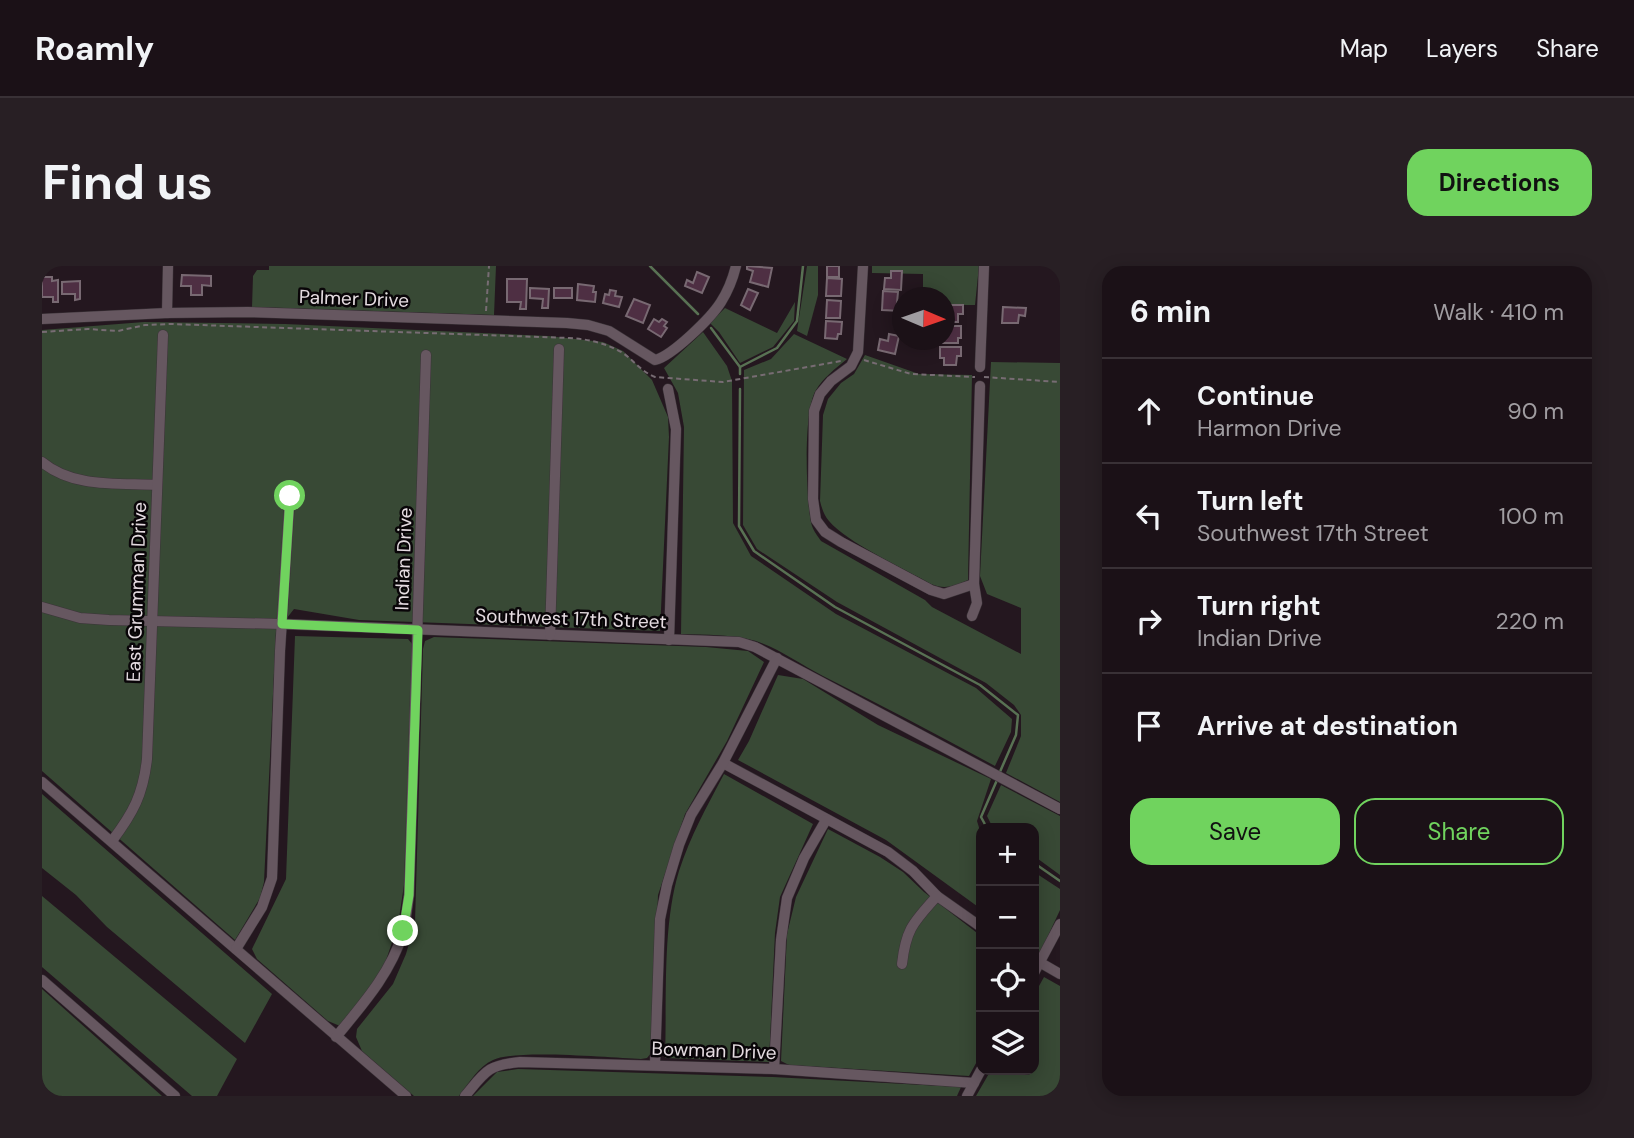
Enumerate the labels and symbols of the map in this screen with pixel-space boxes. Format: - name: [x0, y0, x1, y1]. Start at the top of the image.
- street label: Palmer Drive: [299, 284, 409, 313]
- north arrow: [892, 287, 955, 350]
- route start: [274, 480, 305, 511]
- street label: East Grumman Drive: [121, 502, 152, 682]
- street label: Indian Drive: [389, 507, 418, 611]
- street label: Southwest 17th Street: [475, 603, 667, 634]
- route end: [387, 915, 418, 946]
- street label: Bowman Drive: [651, 1036, 777, 1065]

